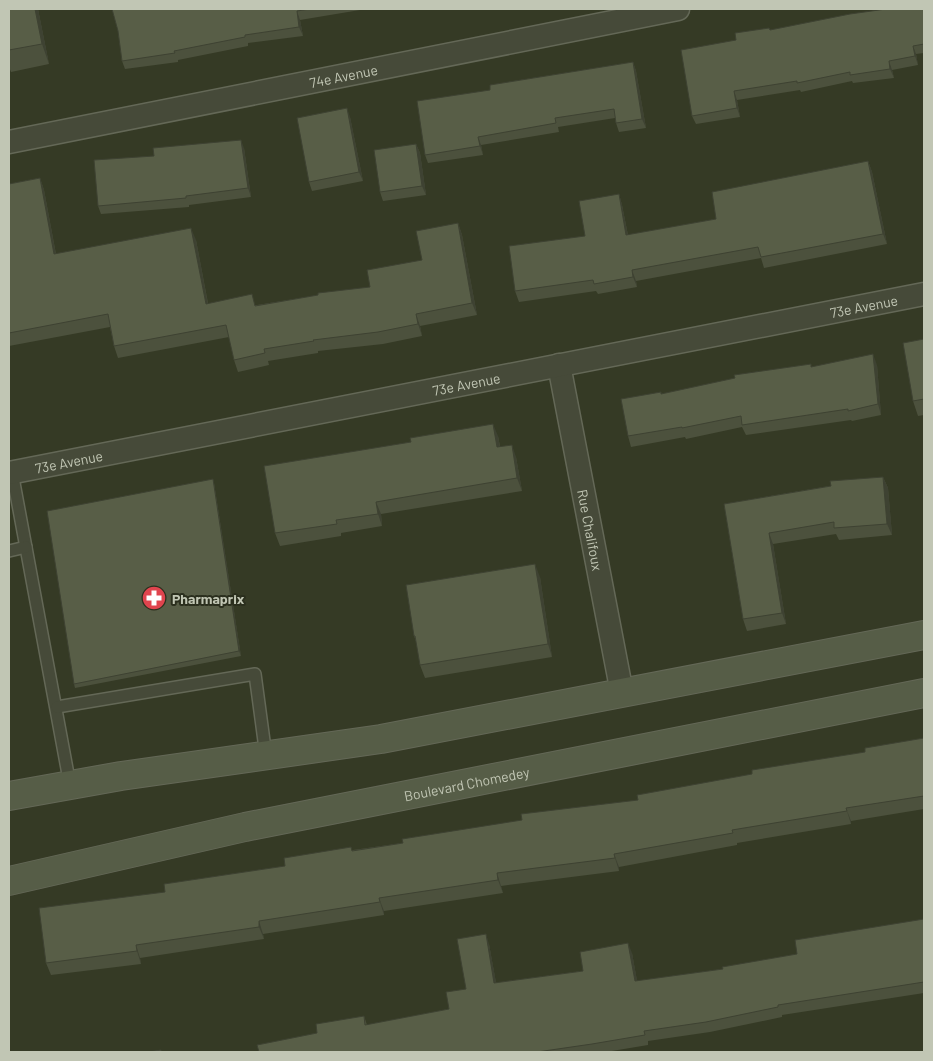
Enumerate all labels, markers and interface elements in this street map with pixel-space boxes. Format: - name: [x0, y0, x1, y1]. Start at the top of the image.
- street label: 74e Avenue: [308, 60, 379, 91]
- street label: 73e Avenue: [828, 291, 899, 321]
- street label: 73e Avenue: [431, 369, 502, 398]
- street label: 73e Avenue: [34, 446, 104, 476]
- street label: Rue Chalifoux: [575, 488, 607, 572]
- pharmacy icon: Pharmaprix: [141, 585, 167, 611]
- place label: Pharmaprix: [172, 590, 245, 607]
- street label: Boulevard Chomedey: [402, 762, 531, 804]

